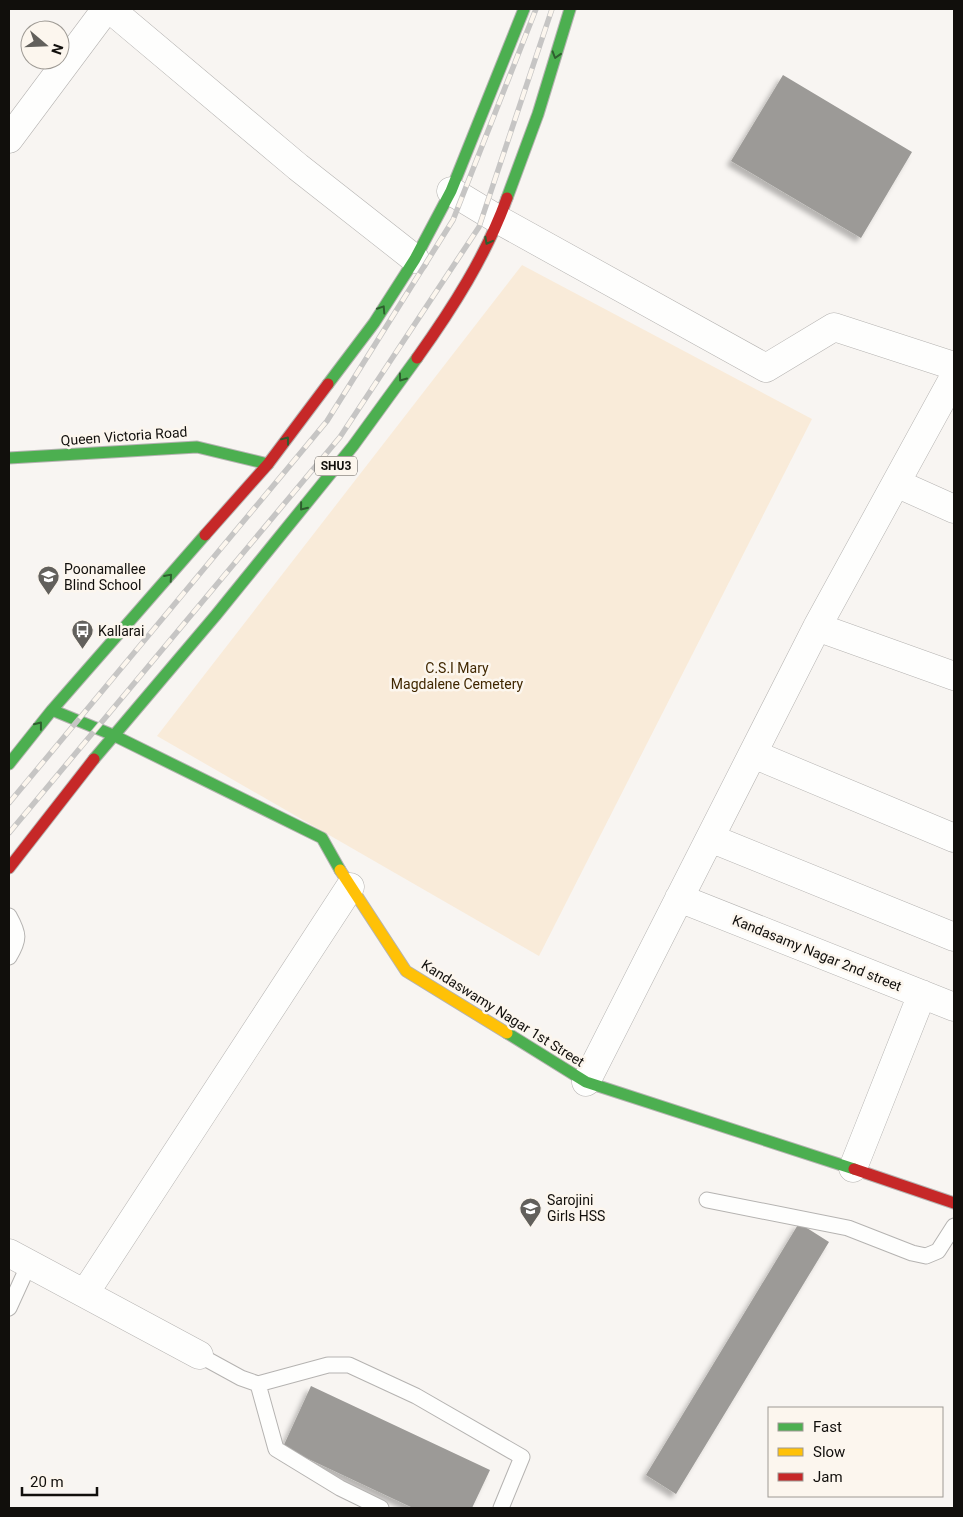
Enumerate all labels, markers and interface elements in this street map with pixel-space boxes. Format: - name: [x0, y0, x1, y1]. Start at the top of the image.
- north arrow: [20, 20, 70, 70]
- text: N: [48, 42, 66, 57]
- one-way arrow: [551, 51, 561, 59]
- one-way arrow: [484, 235, 494, 244]
- one-way arrow: [376, 306, 386, 315]
- one-way arrow: [399, 372, 408, 382]
- street label: Queen Victoria Road: [60, 424, 188, 448]
- one-way arrow: [280, 436, 289, 446]
- road number: SHU3: [315, 456, 357, 476]
- one-way arrow: [299, 501, 308, 510]
- place label: Poonamallee Blind School: [64, 561, 146, 593]
- school or university icon: Poonamallee Blind School: [36, 565, 60, 596]
- one-way arrow: [163, 573, 172, 582]
- bus stop icon: Kallarai: [70, 619, 94, 650]
- place label: Kallarai: [98, 623, 144, 639]
- park label: C.S.I Mary Magdalene Cemetery: [391, 660, 524, 692]
- one-way arrow: [33, 722, 42, 731]
- street label: Kandasamy Nagar 2nd street: [730, 912, 904, 994]
- street label: Kandaswamy Nagar 1st Street: [419, 956, 588, 1070]
- place label: Sarojini Girls HSS: [547, 1192, 605, 1224]
- school or university icon: Sarojini Girls HSS: [519, 1196, 543, 1227]
- legend: [768, 1407, 943, 1497]
- text: Fast: [813, 1418, 842, 1436]
- text: Slow: [813, 1443, 845, 1461]
- scale bar: [22, 1464, 98, 1496]
- text: Jam: [813, 1468, 843, 1486]
- text: 20 m: [30, 1473, 64, 1491]

